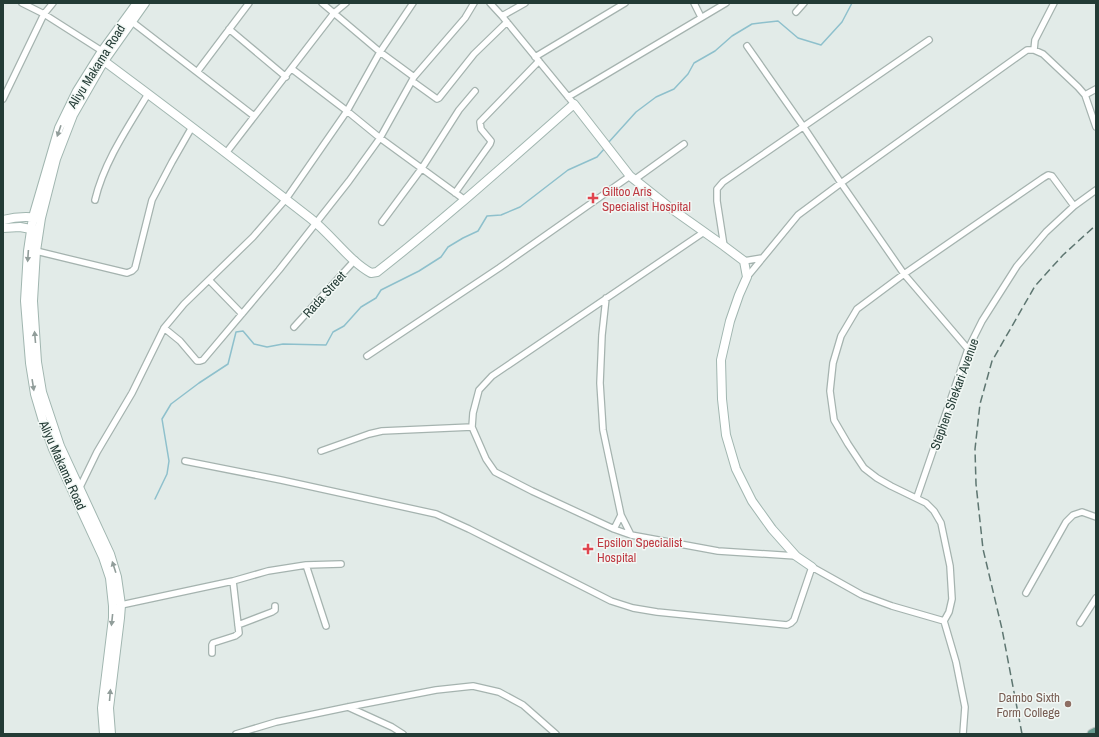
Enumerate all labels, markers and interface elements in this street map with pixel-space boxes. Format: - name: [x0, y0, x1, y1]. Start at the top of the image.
- street label: Aliyu Makama Road: [63, 21, 129, 112]
- one-way arrow: [56, 126, 62, 138]
- place label: Giltoo Aris Specialist Hospital: [602, 183, 691, 215]
- marker: Giltoo Aris Specialist Hospital: [587, 192, 599, 204]
- one-way arrow: [24, 250, 31, 262]
- street label: Rada Street: [299, 267, 350, 321]
- one-way arrow: [31, 331, 38, 343]
- street label: Stephen Shekari Avenue: [926, 336, 983, 452]
- one-way arrow: [30, 379, 36, 392]
- street label: Aliyu Makama Road: [35, 417, 90, 513]
- place label: Epsilon Specialist Hospital: [597, 534, 682, 566]
- marker: Epsilon Specialist Hospital: [582, 543, 594, 555]
- one-way arrow: [111, 560, 117, 572]
- one-way arrow: [109, 614, 116, 626]
- one-way arrow: [106, 689, 113, 701]
- place label: Dambo Sixth Form College: [997, 689, 1060, 721]
- marker: Dambo Sixth Form College: [1063, 699, 1073, 709]

